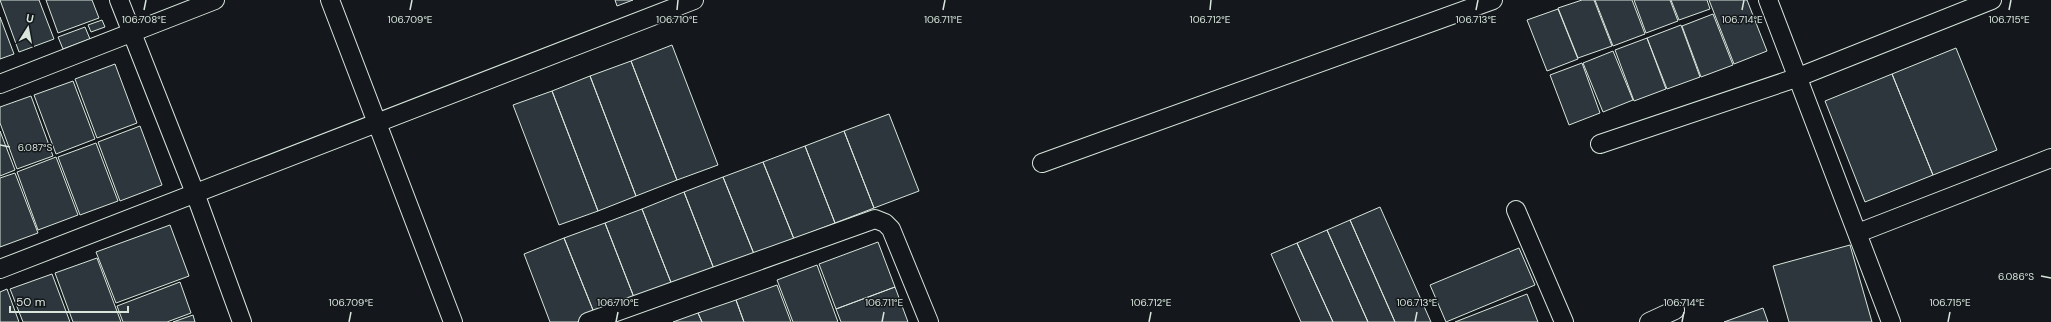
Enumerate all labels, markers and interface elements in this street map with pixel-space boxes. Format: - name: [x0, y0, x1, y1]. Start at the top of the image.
- north arrow: [8, 8, 48, 48]
- text: U: [25, 11, 35, 26]
- text: 106.708°E: [122, 13, 167, 26]
- text: 106.709°E: [388, 13, 433, 26]
- text: 106.710°E: [656, 13, 698, 26]
- text: 106.711°E: [924, 13, 962, 26]
- text: 106.712°E: [1190, 13, 1231, 26]
- text: 106.713°E: [1455, 13, 1497, 26]
- text: 106.714°E: [1721, 13, 1763, 26]
- text: 106.715°E: [1988, 13, 2030, 26]
- text: 6.087°S: [18, 141, 53, 154]
- text: 6.086°S: [1998, 270, 2034, 283]
- scale bar: [10, 288, 128, 314]
- text: 50 m: [16, 294, 45, 310]
- text: 106.709°E: [329, 296, 374, 309]
- text: 106.710°E: [597, 296, 639, 309]
- text: 106.711°E: [865, 296, 903, 309]
- text: 106.712°E: [1131, 296, 1172, 309]
- text: 106.713°E: [1396, 296, 1438, 309]
- text: 106.714°E: [1663, 296, 1705, 309]
- text: 106.715°E: [1929, 296, 1971, 309]

